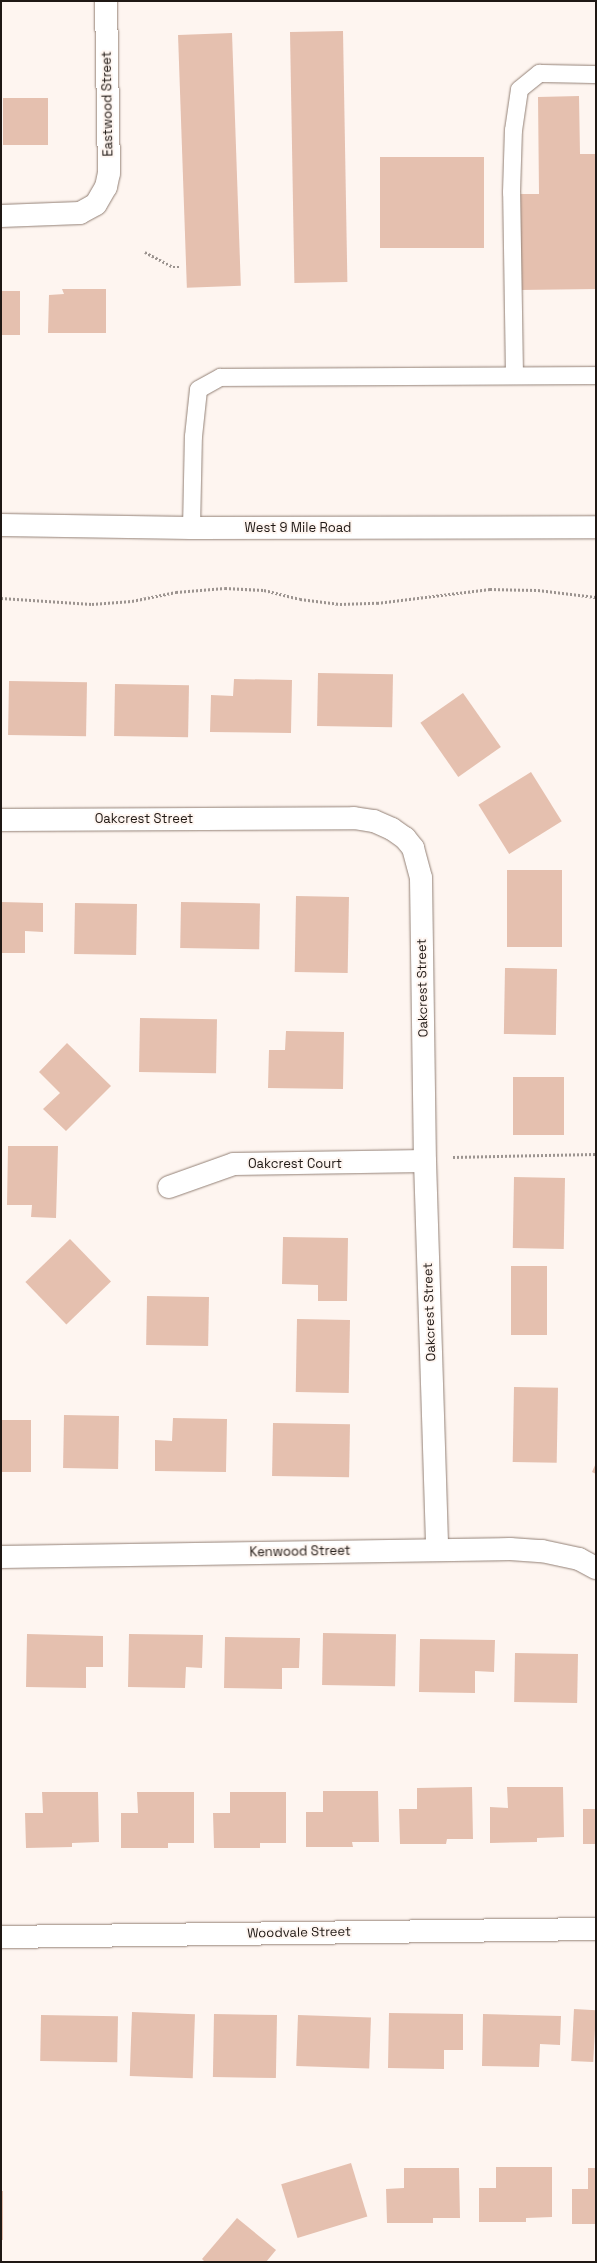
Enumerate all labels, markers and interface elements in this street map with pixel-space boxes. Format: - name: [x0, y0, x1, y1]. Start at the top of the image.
- street label: Eastwood Street: [99, 51, 117, 157]
- street label: West 9 Mile Road: [245, 520, 351, 536]
- street label: Oakcrest Street: [95, 811, 193, 827]
- street label: Oakcrest Street: [414, 939, 432, 1037]
- street label: Oakcrest Court: [248, 1156, 342, 1172]
- street label: Oakcrest Street: [420, 1262, 440, 1362]
- street label: Kenwood Street: [249, 1543, 351, 1561]
- street label: Woodvale Street: [247, 1924, 351, 1942]

